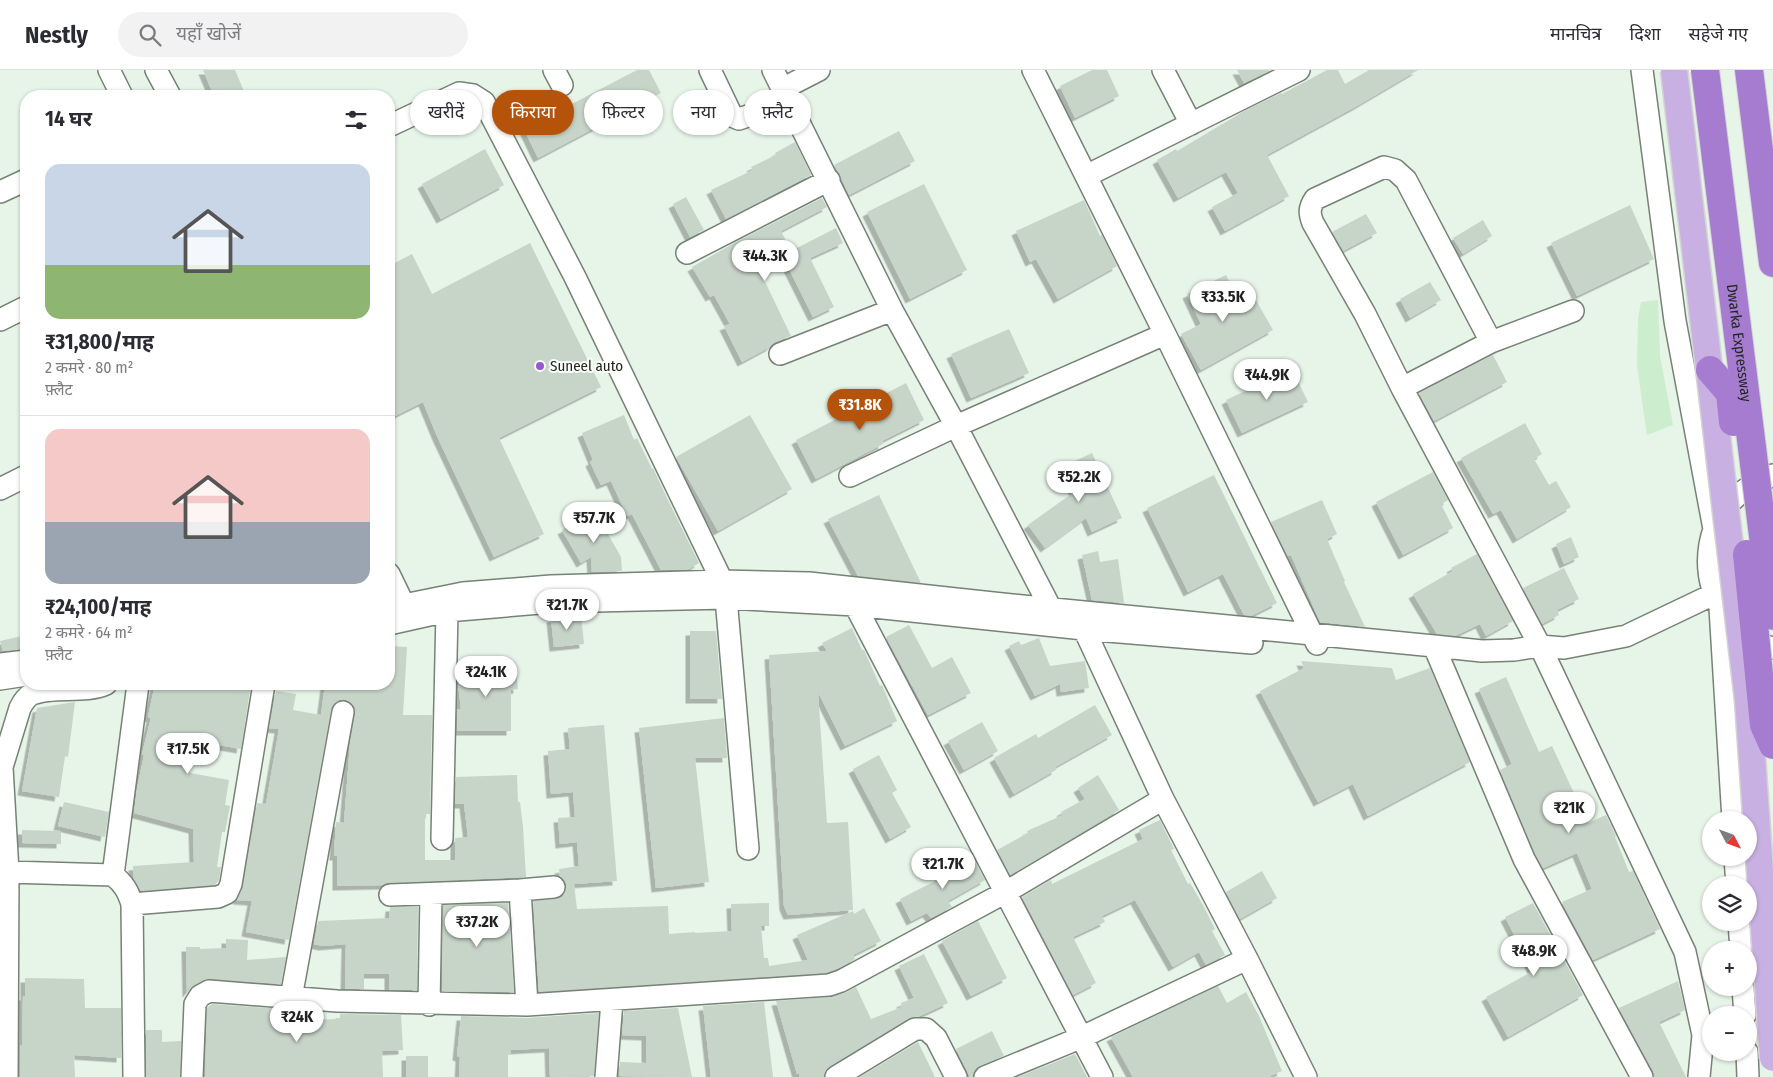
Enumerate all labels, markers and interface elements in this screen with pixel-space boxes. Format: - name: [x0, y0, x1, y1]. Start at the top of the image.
- search box: [118, 12, 468, 57]
- text: Nestly: [25, 21, 88, 49]
- icon: search: [136, 21, 164, 49]
- text: यहाँ खोजें: [176, 22, 241, 45]
- text: मानचित्र: [1550, 23, 1601, 45]
- text: दिशा: [1629, 23, 1661, 45]
- text: सहेजे गए: [1689, 23, 1748, 45]
- chip: खरीदें: [410, 90, 482, 135]
- chip: किराया: [492, 90, 574, 135]
- chip: फ़िल्टर: [584, 90, 663, 135]
- chip: नया: [673, 90, 734, 135]
- chip: फ़्लैट: [744, 90, 811, 135]
- text: 14 घर: [45, 106, 92, 132]
- icon: filters: [342, 106, 370, 134]
- icon: home: [163, 196, 253, 286]
- pin: ₹44.3K: [724, 240, 806, 282]
- text: ₹44.3K: [743, 246, 787, 265]
- pin: ₹33.5K: [1182, 280, 1264, 323]
- street label: Dwarka Expressway: [1723, 283, 1755, 403]
- text: ₹33.5K: [1201, 287, 1245, 306]
- text: ₹31,800/माह: [45, 329, 154, 355]
- place label: Suneel auto: [550, 357, 623, 375]
- text: 2 कमरे · 80 m²: [45, 358, 133, 377]
- pin: ₹44.9K: [1226, 358, 1308, 401]
- marker: Suneel auto: [534, 360, 546, 372]
- text: ₹44.9K: [1245, 365, 1289, 384]
- text: फ़्लैट: [45, 380, 73, 399]
- pin: ₹31.8K: [819, 388, 901, 431]
- text: ₹31.8K: [838, 395, 882, 414]
- pin: ₹52.2K: [1038, 460, 1120, 503]
- icon: home: [163, 462, 253, 552]
- text: ₹52.2K: [1057, 467, 1101, 486]
- pin: ₹57.7K: [553, 502, 635, 544]
- text: ₹57.7K: [573, 508, 615, 527]
- pin: ₹21.7K: [526, 588, 608, 631]
- text: ₹24,100/माह: [45, 594, 151, 620]
- text: ₹21.7K: [546, 595, 588, 614]
- text: 2 कमरे · 64 m²: [45, 623, 133, 642]
- text: फ़्लैट: [45, 645, 73, 664]
- pin: ₹24.1K: [445, 656, 527, 698]
- text: ₹24.1K: [465, 662, 507, 681]
- pin: ₹17.5K: [147, 732, 229, 775]
- text: ₹17.5K: [167, 739, 209, 758]
- pin: ₹21K: [1539, 792, 1599, 834]
- text: ₹21K: [1553, 798, 1585, 817]
- north arrow: [1702, 811, 1758, 866]
- map controls: [1702, 811, 1757, 1061]
- pin: ₹21.7K: [902, 848, 984, 890]
- text: ₹21.7K: [922, 854, 964, 873]
- button: layers: [1702, 876, 1757, 931]
- pin: ₹37.2K: [436, 906, 518, 948]
- text: ₹37.2K: [456, 912, 498, 931]
- pin: ₹48.9K: [1493, 934, 1575, 977]
- text: ₹48.9K: [1511, 941, 1557, 960]
- button: +: [1702, 941, 1757, 996]
- pin: ₹24K: [267, 1000, 327, 1043]
- button: −: [1702, 1006, 1757, 1061]
- text: ₹24K: [281, 1007, 313, 1026]

